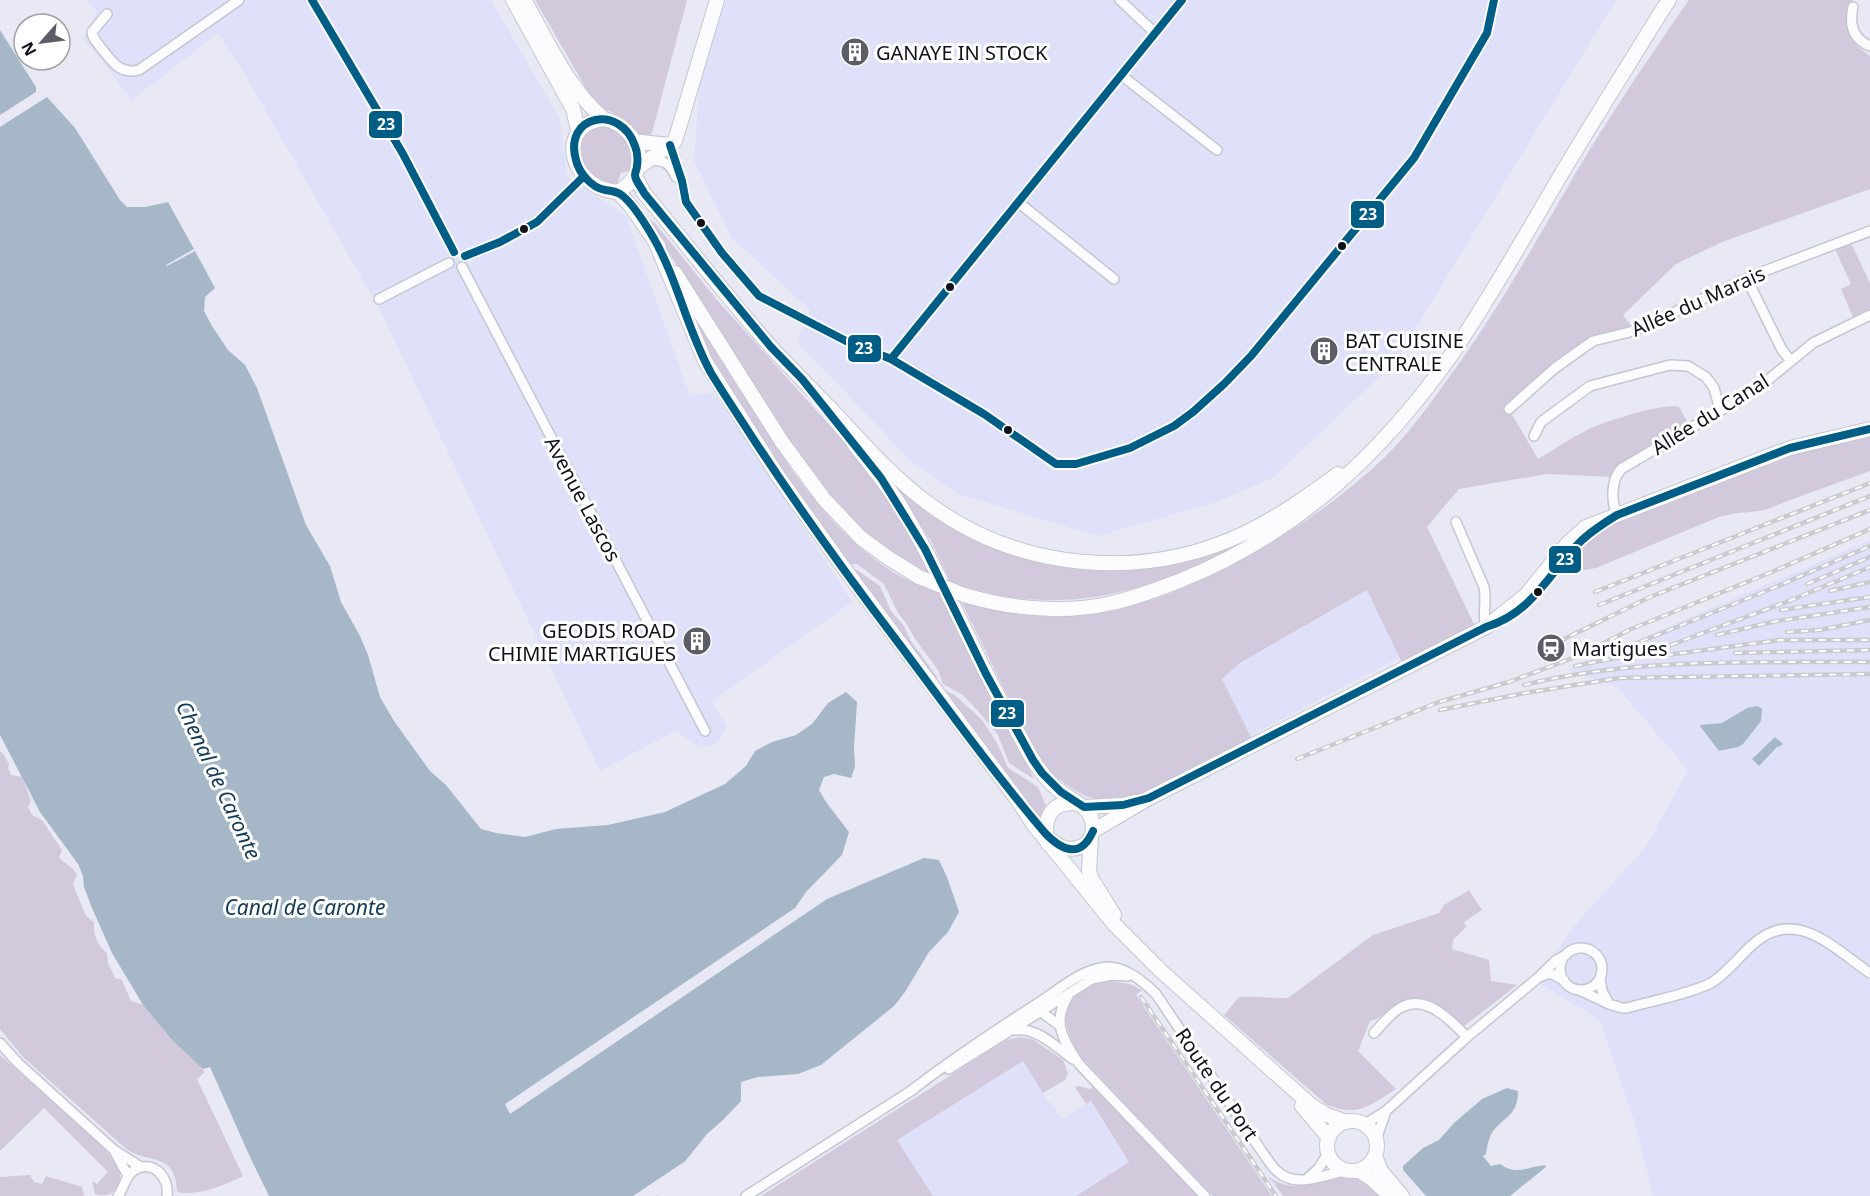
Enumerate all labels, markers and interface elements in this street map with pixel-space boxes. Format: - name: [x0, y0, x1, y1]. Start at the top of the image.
- north arrow: [12, 12, 72, 72]
- building icon: GANAYE IN STOCK: [839, 36, 871, 68]
- text: N: [16, 38, 42, 60]
- place label: GANAYE IN STOCK: [876, 39, 1048, 66]
- line badge: 23: [368, 110, 403, 139]
- text: 23: [377, 113, 395, 135]
- line badge: 23: [1350, 200, 1385, 229]
- text: 23: [1359, 203, 1377, 225]
- unlabelled marker: [695, 217, 707, 229]
- unlabelled marker: [518, 223, 530, 235]
- unlabelled marker: [1336, 240, 1348, 252]
- street label: Allée du Marais: [1627, 259, 1769, 343]
- unlabelled marker: [944, 281, 956, 293]
- place label: BAT CUISINE CENTRALE: [1345, 327, 1464, 377]
- line badge: 23: [847, 334, 882, 363]
- building icon: BAT CUISINE CENTRALE: [1308, 335, 1340, 367]
- text: 23: [855, 337, 873, 359]
- street label: Allée du Canal: [1646, 367, 1774, 461]
- unlabelled marker: [1002, 424, 1014, 436]
- street label: Avenue Lascos: [539, 432, 627, 566]
- line badge: 23: [1548, 545, 1582, 574]
- text: 23: [1556, 548, 1574, 570]
- unlabelled marker: [1532, 586, 1544, 598]
- place label: GEODIS ROAD CHIMIE MARTIGUES: [488, 617, 676, 667]
- building icon: GEODIS ROAD CHIMIE MARTIGUES: [681, 625, 713, 657]
- station icon: Martigues: [1535, 632, 1567, 664]
- place label: Martigues: [1572, 635, 1668, 662]
- water label: Chenal de Caronte: [170, 696, 268, 864]
- line badge: 23: [990, 699, 1025, 728]
- text: 23: [998, 702, 1016, 724]
- water label: Canal de Caronte: [225, 893, 385, 921]
- street label: Route du Port: [1169, 1023, 1265, 1145]

